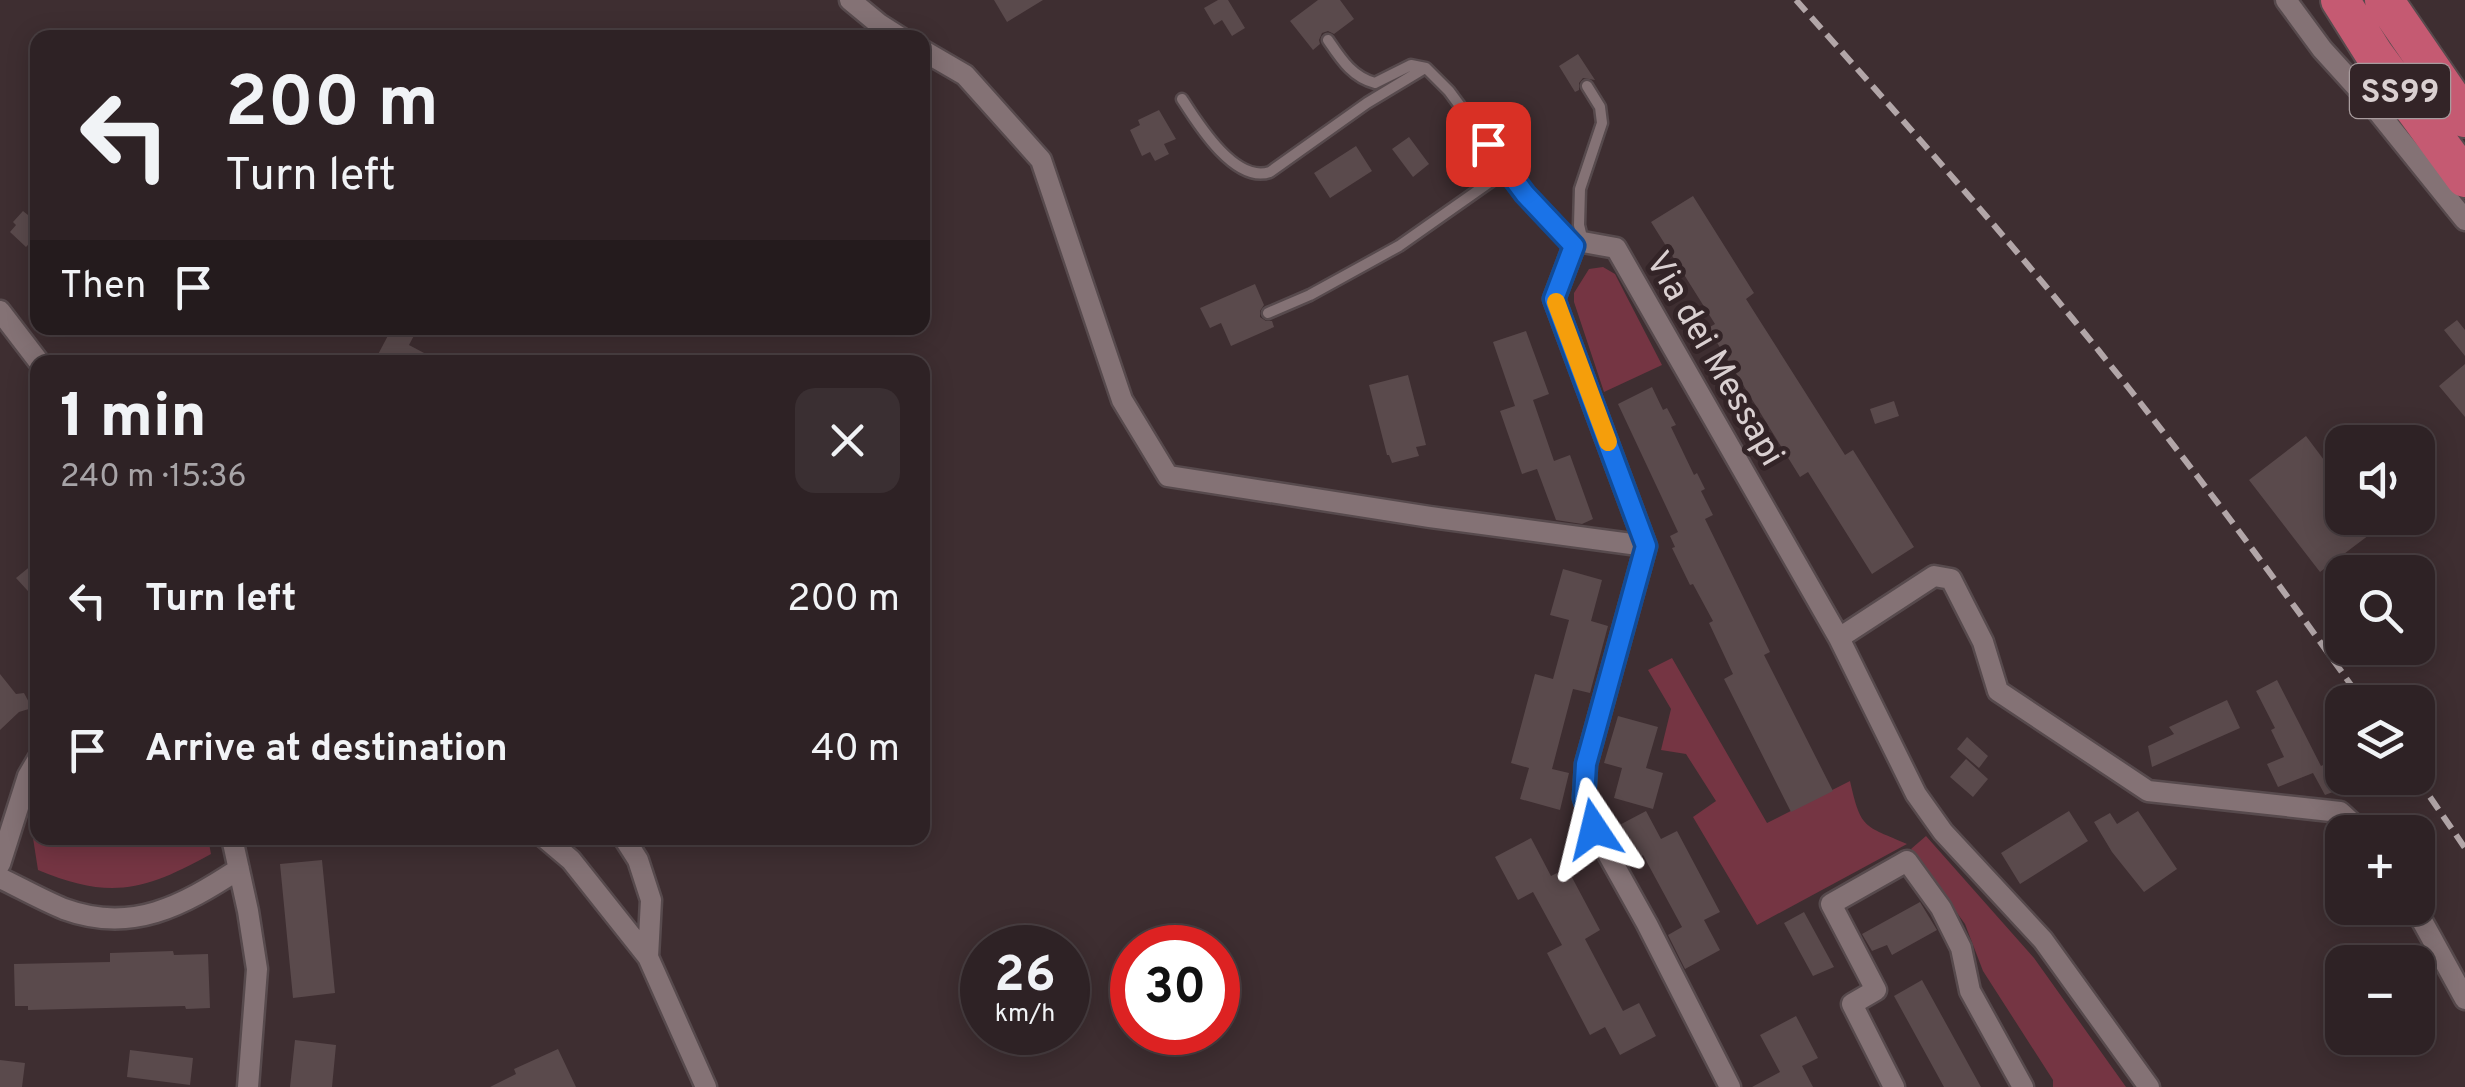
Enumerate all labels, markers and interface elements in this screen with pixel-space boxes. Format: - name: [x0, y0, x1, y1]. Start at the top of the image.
- text: 200 m: [225, 62, 439, 151]
- road number: SS99: [2350, 64, 2450, 118]
- icon: left: [60, 70, 190, 200]
- pin: [1446, 102, 1531, 187]
- icon: arrive: [1461, 117, 1516, 172]
- text: Turn left: [225, 149, 396, 206]
- street label: Via dei Messapi: [1634, 244, 1793, 475]
- icon: arrive: [166, 260, 221, 315]
- text: Then: [60, 263, 146, 312]
- text: 1 min: [60, 382, 207, 458]
- button: close: [795, 388, 900, 493]
- map controls: [2325, 425, 2435, 1055]
- button: sound: [2325, 425, 2435, 535]
- text: 240 m · 15:36: [60, 458, 247, 498]
- button: search: [2325, 555, 2435, 665]
- icon: left: [60, 573, 115, 628]
- text: Turn left: [145, 576, 297, 625]
- text: 200 m: [787, 576, 900, 625]
- button: layers: [2325, 685, 2435, 795]
- icon: arrive: [60, 723, 115, 778]
- text: Arrive at destination: [145, 726, 508, 775]
- text: 40 m: [811, 726, 900, 775]
- position arrow: [1542, 777, 1646, 881]
- button: +: [2325, 815, 2435, 925]
- speed limit sign: 30: [1110, 925, 1240, 1055]
- button: −: [2325, 945, 2435, 1055]
- text: 26: [994, 946, 1056, 1009]
- text: km/h: [995, 999, 1055, 1031]

